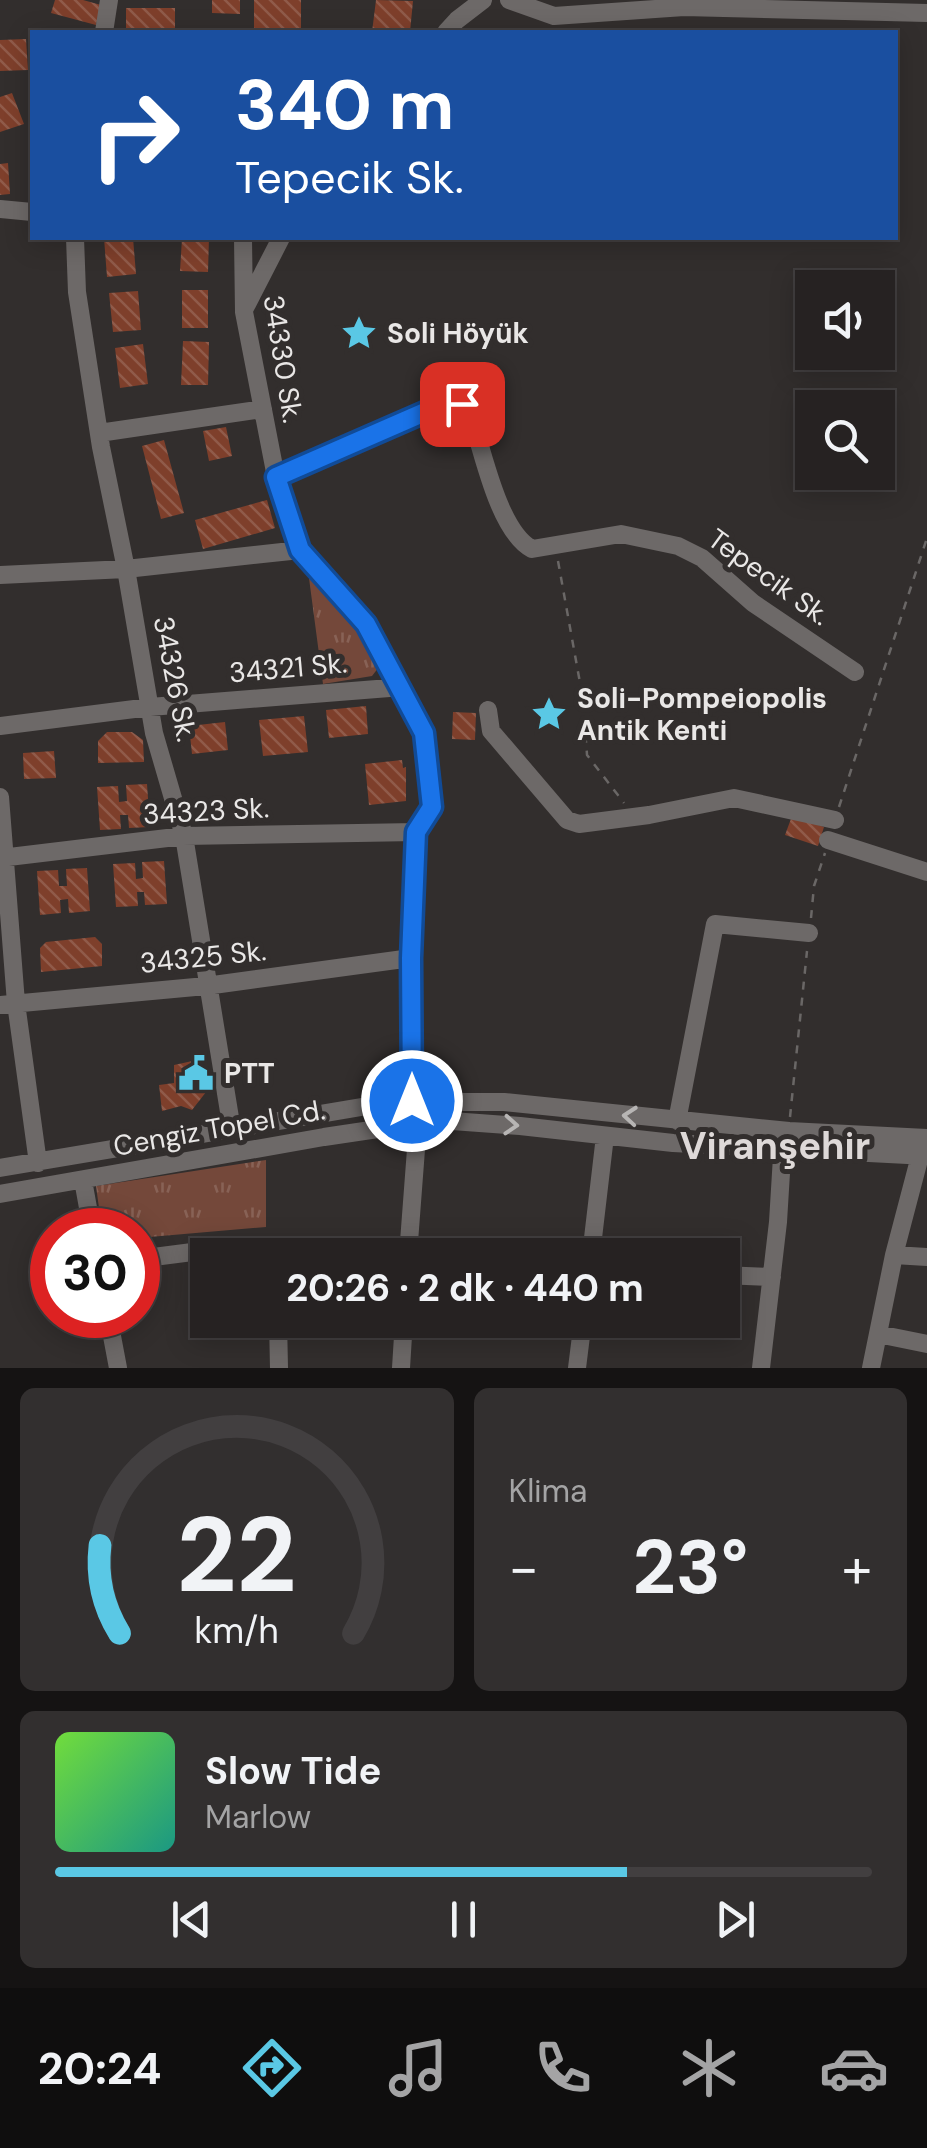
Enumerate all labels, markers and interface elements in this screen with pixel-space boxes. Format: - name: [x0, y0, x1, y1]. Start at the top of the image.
- text: 340 m: [235, 60, 454, 151]
- icon: right: [70, 70, 200, 200]
- text: Tepecik Sk.: [235, 148, 464, 207]
- map controls: [795, 270, 895, 490]
- button: sound: [795, 270, 895, 370]
- street label: 34330 Sk.: [255, 292, 311, 426]
- place icon: Soli Höyük: [340, 314, 378, 352]
- place label: Soli Höyük: [387, 315, 529, 352]
- pin: [420, 362, 505, 447]
- icon: arrive: [435, 377, 490, 432]
- button: search: [795, 390, 895, 490]
- street label: Tepecik Sk.: [701, 520, 837, 634]
- street label: 34326 Sk.: [145, 613, 205, 745]
- street label: 34321 Sk.: [227, 644, 349, 692]
- place label: Soli-Pompeiopolis Antik Kenti: [577, 680, 827, 749]
- place icon: Soli-Pompeiopolis Antik Kenti: [530, 695, 568, 733]
- street label: 34323 Sk.: [142, 789, 270, 833]
- street label: 34325 Sk.: [138, 932, 268, 982]
- position arrow: [360, 1049, 464, 1153]
- public building icon: PTT: [177, 1054, 215, 1092]
- place label: PTT: [224, 1055, 275, 1092]
- street label: Cengiz Topel Cd.: [110, 1091, 328, 1165]
- one-way arrow: [621, 1106, 637, 1128]
- one-way arrow: [504, 1114, 520, 1136]
- district label: Viranşehir: [680, 1121, 870, 1171]
- speed limit sign: 30: [30, 1208, 160, 1338]
- text: 20:26 · 2 dk · 440 m: [286, 1263, 644, 1313]
- text: Klima: [509, 1470, 587, 1512]
- text: 22: [177, 1488, 297, 1623]
- text: 23°: [632, 1519, 748, 1616]
- text: −: [509, 1532, 539, 1604]
- text: +: [842, 1532, 872, 1604]
- text: km/h: [195, 1608, 279, 1654]
- text: Slow Tide: [205, 1746, 381, 1796]
- text: Marlow: [205, 1796, 311, 1838]
- icon: previous: [164, 1892, 219, 1947]
- icon: pause: [436, 1892, 491, 1947]
- icon: next: [708, 1892, 763, 1947]
- icon: directions: [237, 2033, 307, 2103]
- icon: music: [383, 2033, 453, 2103]
- icon: phone: [528, 2033, 598, 2103]
- icon: climate: [674, 2033, 744, 2103]
- icon: car: [819, 2033, 889, 2103]
- text: 20:24: [38, 2039, 162, 2098]

